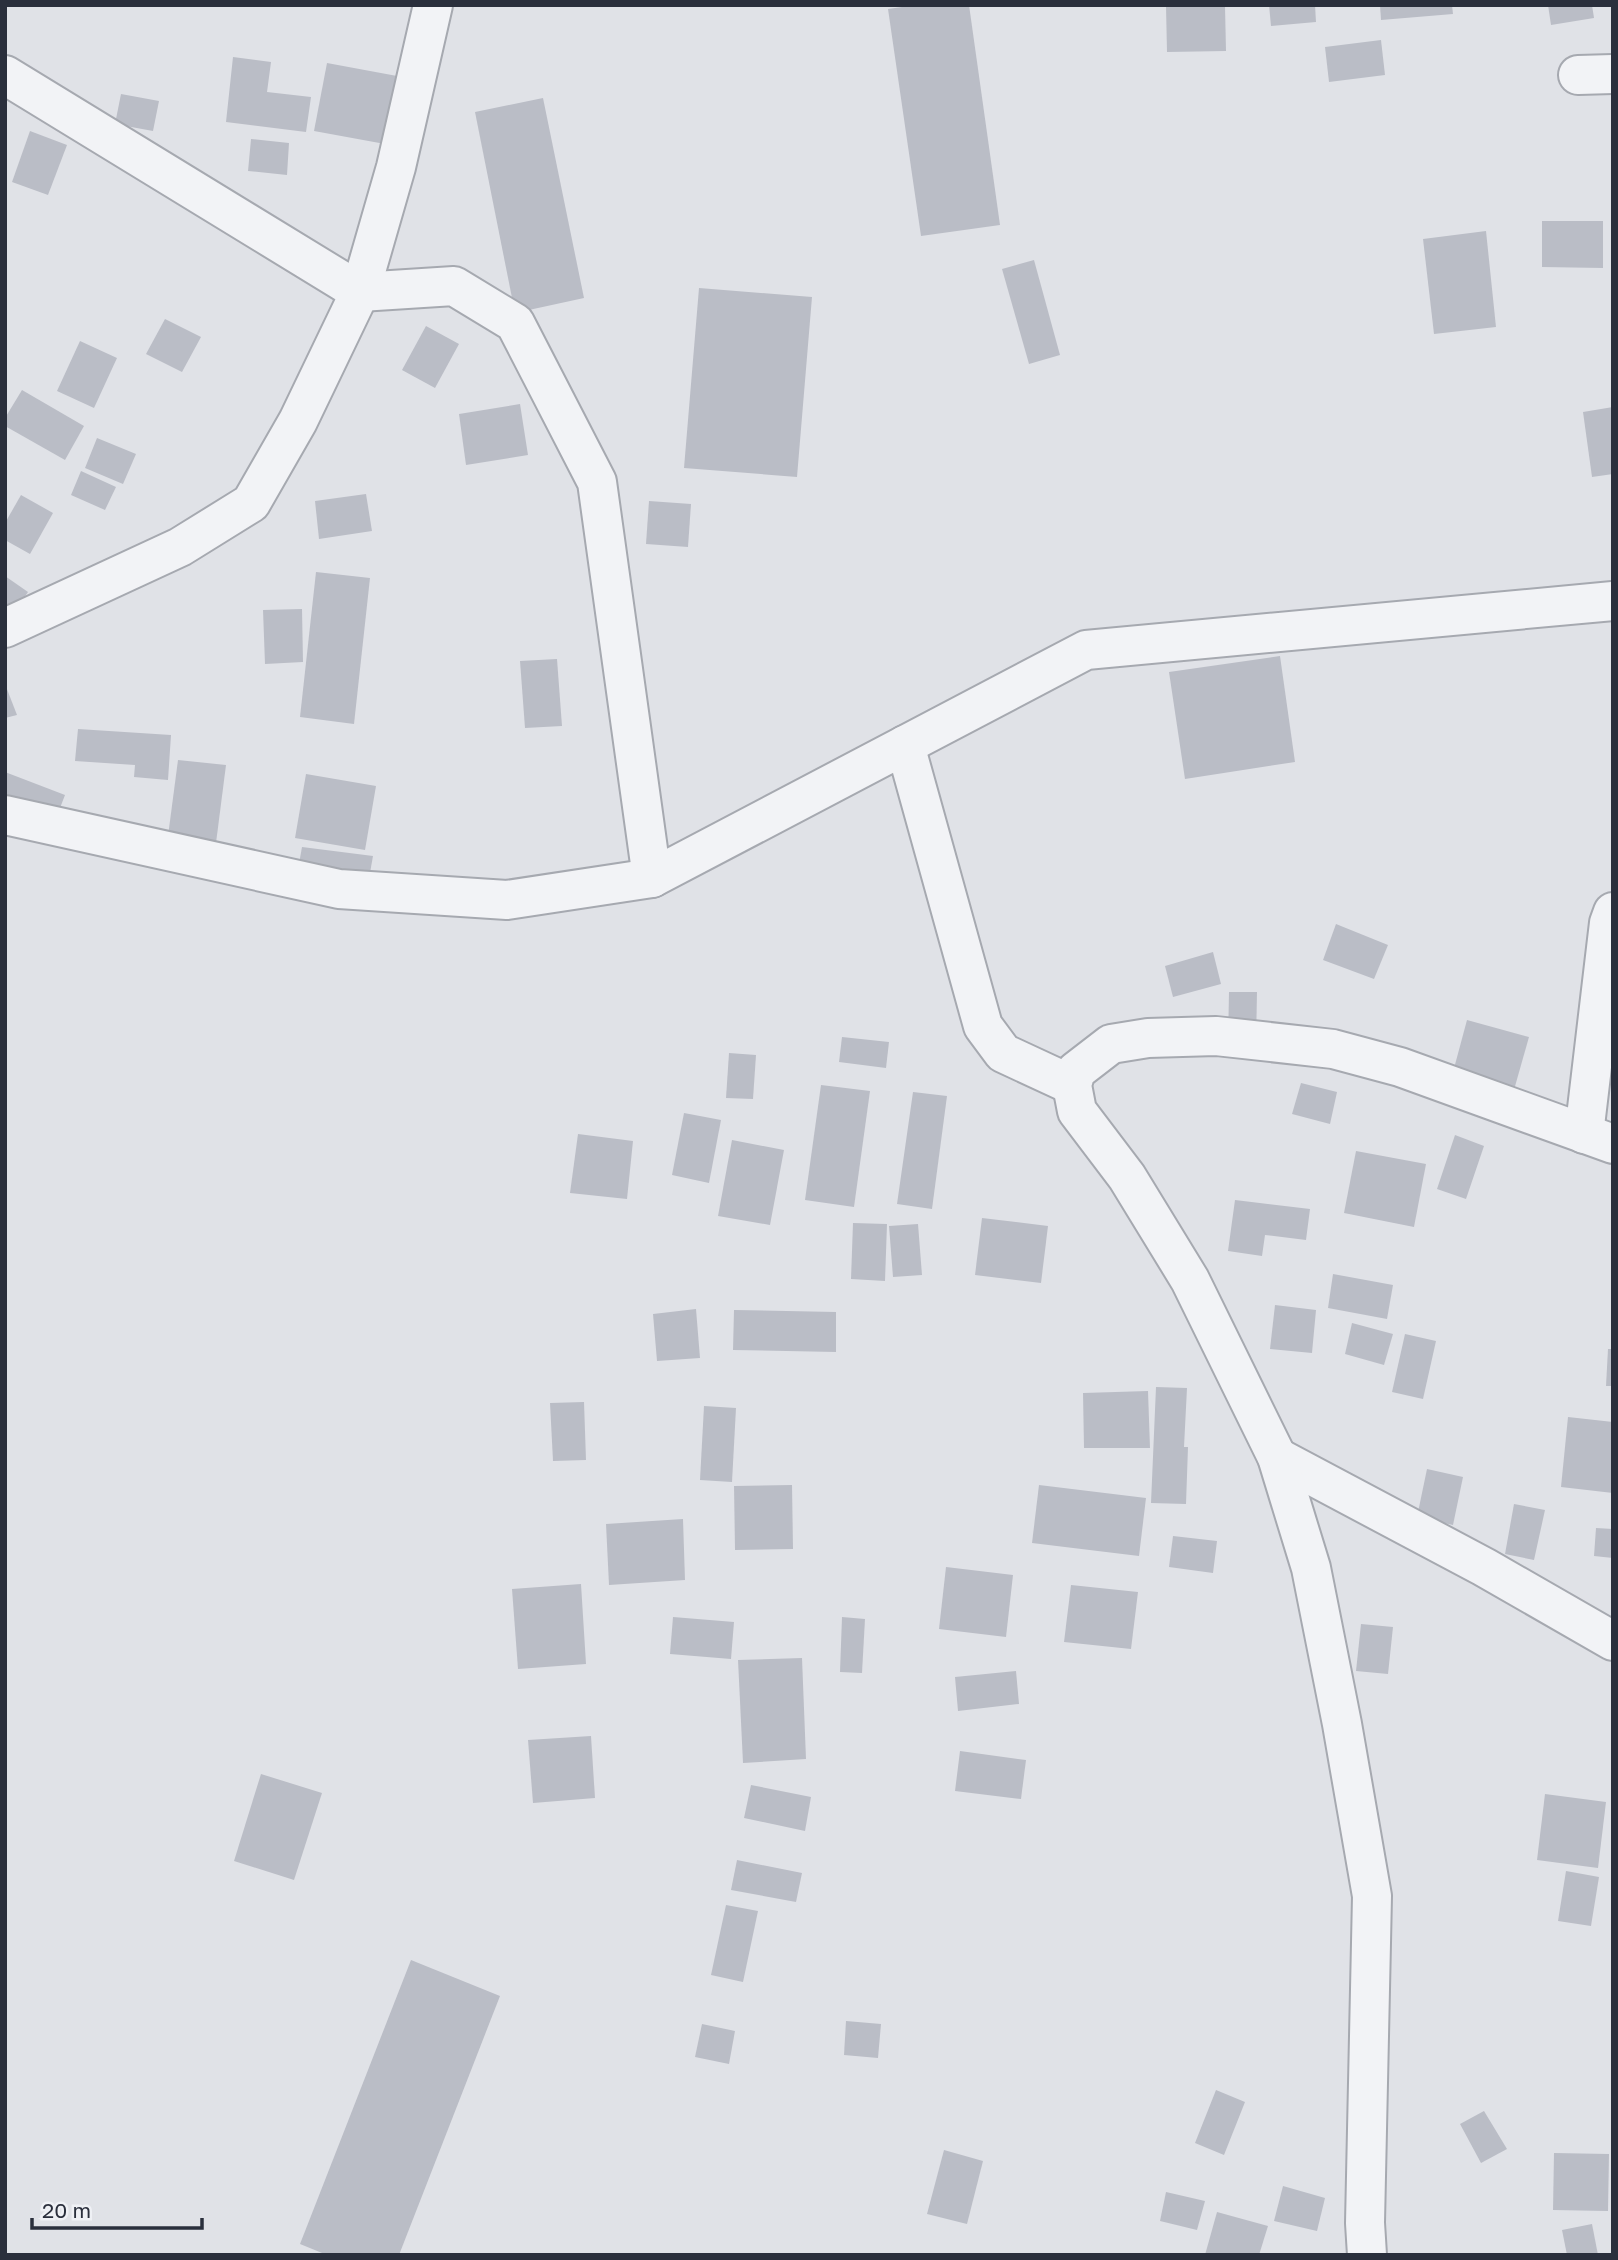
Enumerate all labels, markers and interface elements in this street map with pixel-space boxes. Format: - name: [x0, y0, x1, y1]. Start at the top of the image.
- scale bar: [32, 2186, 201, 2230]
- text: 20 m: [42, 2197, 91, 2223]

